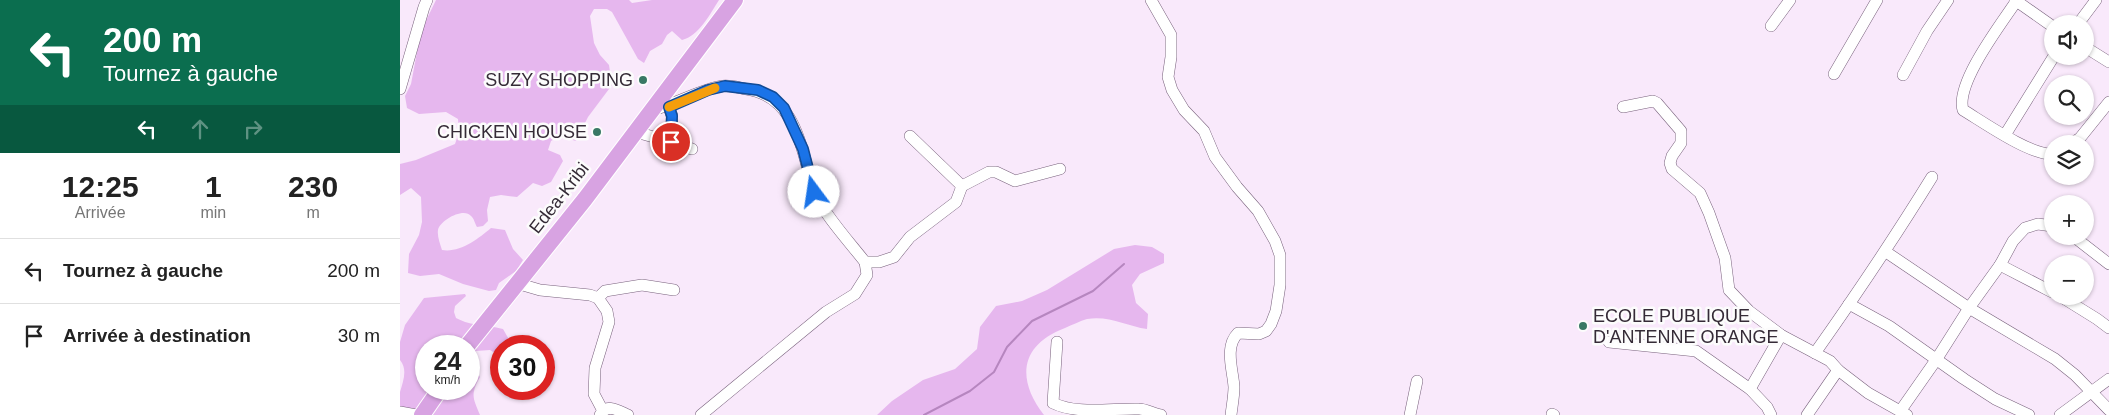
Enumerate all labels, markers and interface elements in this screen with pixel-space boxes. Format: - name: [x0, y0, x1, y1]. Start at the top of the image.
- map controls: [2044, 15, 2094, 305]
- button: sound: [2044, 15, 2094, 65]
- icon: left: [20, 20, 85, 85]
- text: 200 m: [103, 20, 202, 59]
- text: Tournez à gauche: [103, 61, 278, 86]
- place label: SUZY SHOPPING: [485, 70, 633, 90]
- marker: SUZY SHOPPING: [637, 74, 649, 86]
- button: search: [2044, 75, 2094, 125]
- icon: left: [133, 115, 161, 143]
- icon: ahead: [186, 115, 214, 143]
- icon: right: [239, 115, 267, 143]
- pin: [650, 121, 692, 163]
- place label: CHICKEN HOUSE: [437, 122, 587, 142]
- marker: CHICKEN HOUSE: [591, 126, 603, 138]
- icon: arrive: [657, 128, 685, 156]
- button: layers: [2044, 135, 2094, 185]
- street label: Edea-Kribi: [525, 159, 593, 237]
- position arrow: [787, 165, 839, 217]
- text: 12:25: [62, 170, 139, 203]
- text: 1: [205, 170, 222, 203]
- text: 230: [288, 170, 338, 203]
- button: +: [2044, 195, 2094, 245]
- text: Arrivée: [75, 204, 126, 221]
- text: min: [200, 204, 226, 221]
- text: m: [306, 204, 320, 221]
- button: −: [2044, 255, 2094, 305]
- icon: left: [20, 257, 48, 285]
- text: Tournez à gauche: [63, 260, 223, 281]
- text: 200 m: [327, 260, 380, 281]
- place label: ECOLE PUBLIQUE D'ANTENNE ORANGE: [1593, 306, 1778, 347]
- marker: ECOLE PUBLIQUE D'ANTENNE ORANGE: [1577, 320, 1589, 332]
- icon: arrive: [20, 322, 48, 350]
- text: Arrivée à destination: [63, 325, 251, 346]
- text: 30 m: [338, 325, 380, 346]
- speed limit sign: 30: [490, 335, 555, 400]
- text: 24: [434, 347, 461, 375]
- text: km/h: [434, 373, 461, 387]

